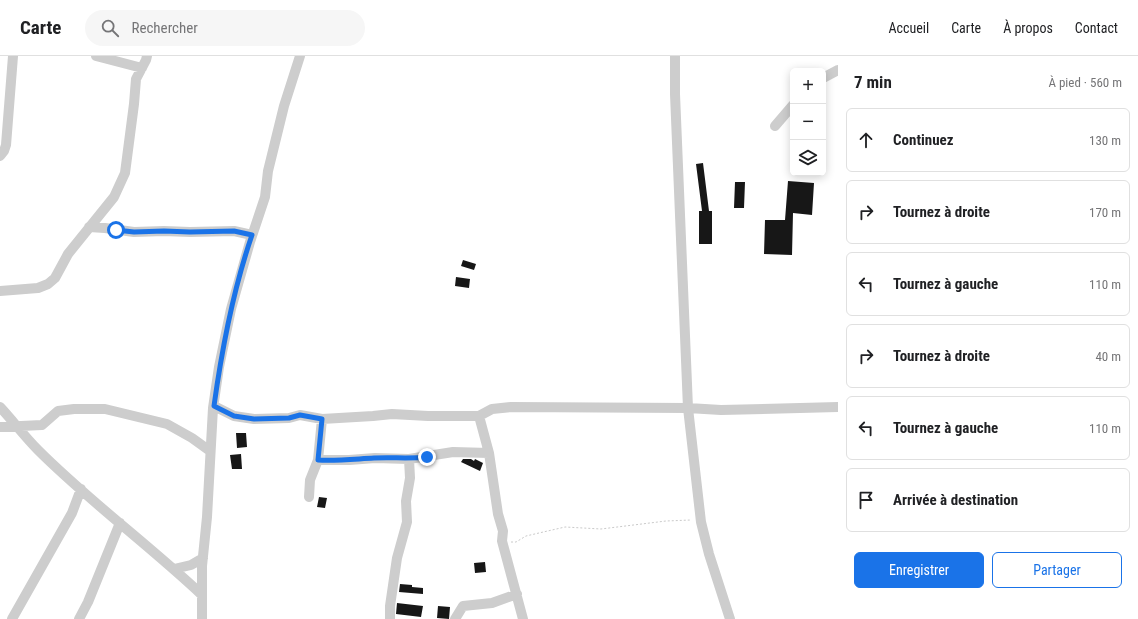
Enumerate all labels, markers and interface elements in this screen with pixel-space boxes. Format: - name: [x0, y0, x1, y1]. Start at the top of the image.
- search box: [85, 10, 365, 46]
- text: Carte: [20, 16, 61, 39]
- icon: search: [99, 17, 121, 39]
- text: Rechercher: [131, 19, 198, 37]
- text: Accueil: [888, 20, 929, 36]
- text: Carte: [951, 20, 981, 36]
- text: À propos: [1003, 20, 1053, 36]
- text: Contact: [1075, 20, 1118, 36]
- map controls: [790, 68, 826, 176]
- button: +: [790, 68, 826, 104]
- text: 7 min: [854, 72, 892, 92]
- text: À pied · 560 m: [1048, 75, 1122, 90]
- button: −: [790, 104, 826, 140]
- icon: ahead: [855, 129, 877, 151]
- text: Continuez: [893, 131, 954, 149]
- text: 130 m: [1089, 133, 1121, 148]
- button: layers: [790, 140, 826, 176]
- icon: right: [855, 201, 877, 223]
- text: Tournez à droite: [893, 203, 990, 221]
- text: 170 m: [1089, 205, 1121, 220]
- route start: [107, 221, 125, 239]
- icon: left: [855, 273, 877, 295]
- text: Tournez à gauche: [893, 275, 998, 293]
- text: 110 m: [1089, 277, 1121, 292]
- icon: right: [855, 345, 877, 367]
- text: Tournez à droite: [893, 347, 990, 365]
- text: 40 m: [1095, 349, 1121, 364]
- icon: left: [855, 417, 877, 439]
- text: Tournez à gauche: [893, 419, 998, 437]
- text: 110 m: [1089, 421, 1121, 436]
- route end: [418, 448, 436, 466]
- icon: arrive: [855, 489, 877, 511]
- text: Arrivée à destination: [893, 491, 1018, 509]
- button: Enregistrer: [854, 552, 984, 588]
- button: Partager: [992, 552, 1122, 588]

